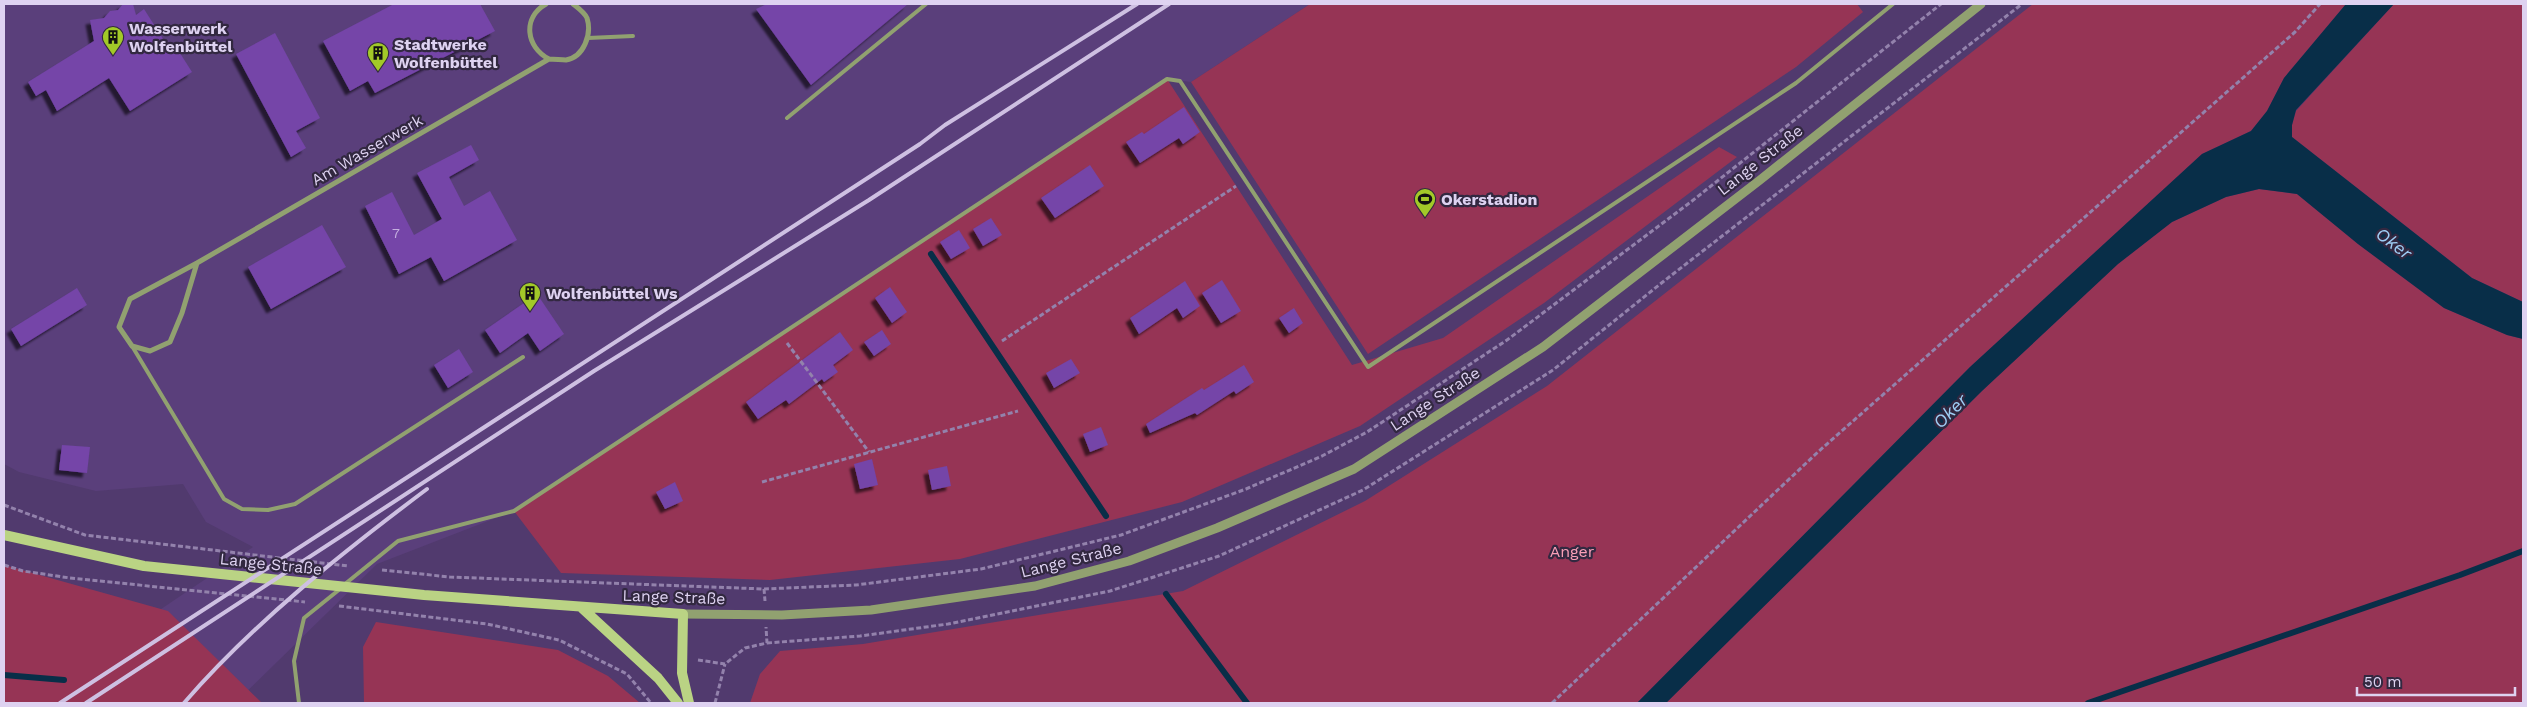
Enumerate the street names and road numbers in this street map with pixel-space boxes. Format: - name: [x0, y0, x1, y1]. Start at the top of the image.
- street label: Am Wasserwerk: [308, 110, 426, 190]
- street label: Lange Straße: [1714, 121, 1806, 199]
- street label: Lange Straße: [1387, 363, 1483, 435]
- street label: Lange Straße: [1019, 538, 1123, 582]
- street label: Lange Straße: [219, 549, 323, 579]
- street label: Lange Straße: [622, 586, 726, 608]

